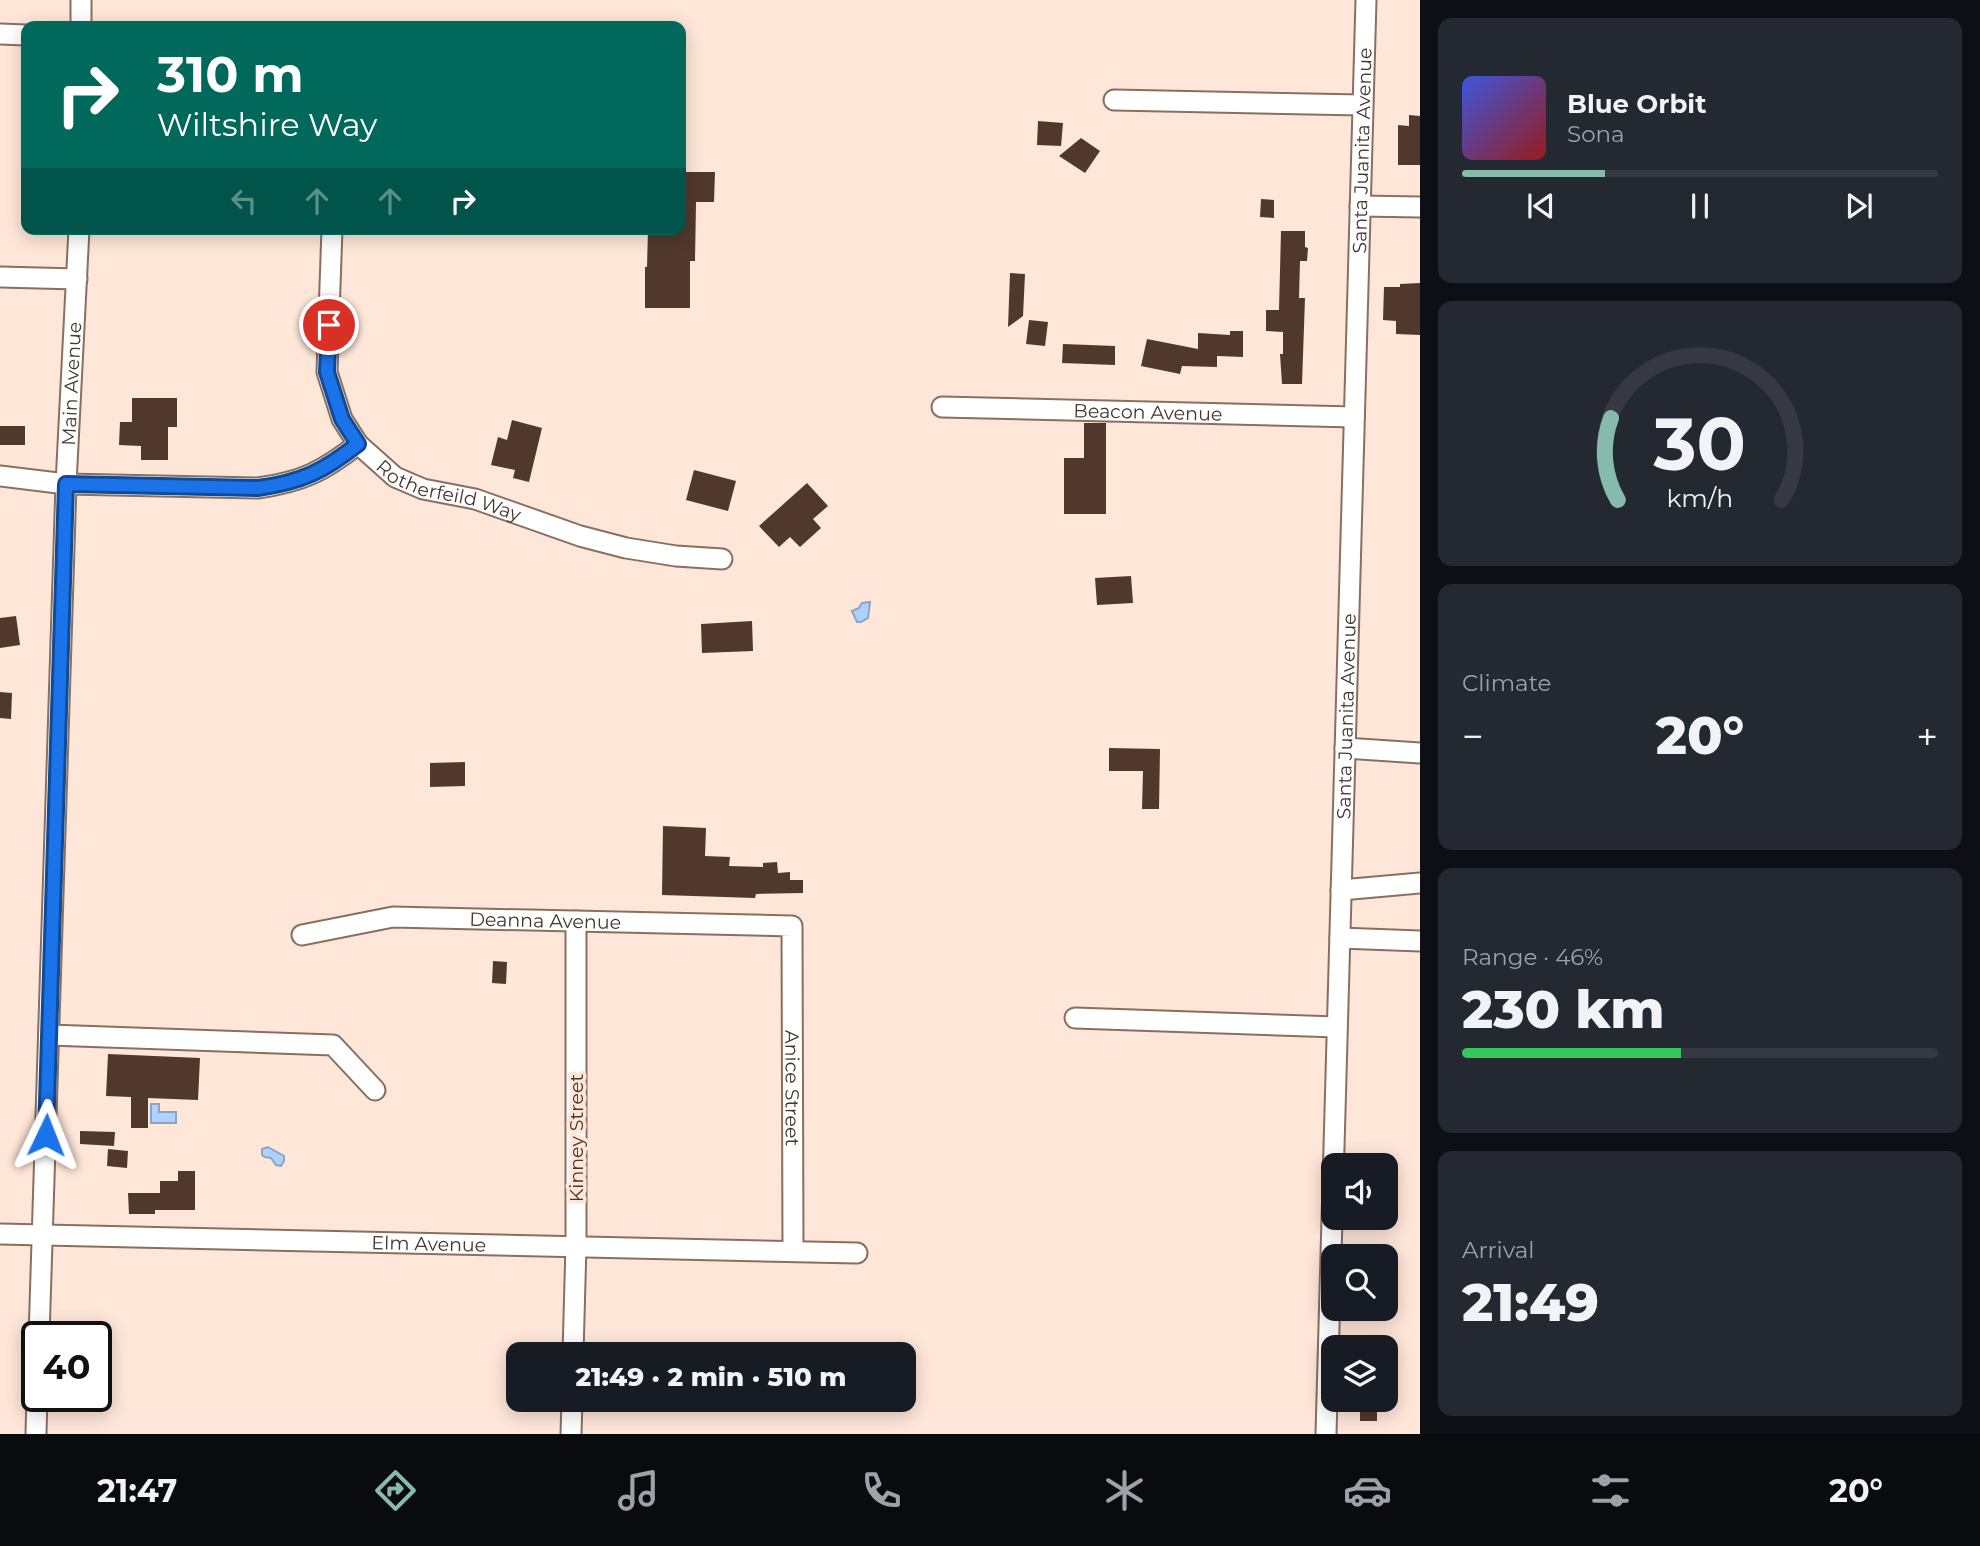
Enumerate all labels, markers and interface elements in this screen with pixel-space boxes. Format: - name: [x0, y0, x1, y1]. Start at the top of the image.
- text: 310 m: [157, 45, 304, 104]
- street label: Santa Juanita Avenue: [1347, 47, 1376, 254]
- icon: right: [42, 49, 133, 140]
- text: Blue Orbit: [1567, 88, 1706, 120]
- text: Wiltshire Way: [157, 105, 377, 144]
- text: Sona: [1567, 120, 1625, 148]
- icon: left: [225, 182, 263, 220]
- icon: ahead: [298, 182, 336, 220]
- icon: ahead: [371, 182, 409, 220]
- icon: right: [444, 182, 482, 220]
- icon: previous: [1522, 187, 1560, 225]
- icon: pause: [1681, 187, 1719, 225]
- icon: next: [1840, 187, 1878, 225]
- pin: [299, 295, 359, 355]
- icon: arrive: [310, 306, 348, 344]
- street label: Main Avenue: [56, 321, 86, 446]
- street label: Beacon Avenue: [1073, 399, 1223, 425]
- text: 30: [1653, 400, 1746, 488]
- street label: Rotherfeild Way: [372, 454, 525, 526]
- text: km/h: [1667, 483, 1733, 513]
- street label: Santa Juanita Avenue: [1332, 613, 1360, 820]
- text: Climate: [1462, 669, 1551, 697]
- text: 20°: [1656, 704, 1744, 767]
- text: −: [1462, 713, 1484, 760]
- text: +: [1916, 713, 1938, 760]
- street label: Deanna Avenue: [469, 907, 621, 934]
- text: Range · 46%: [1462, 943, 1603, 971]
- text: 230 km: [1462, 978, 1665, 1041]
- street label: Anice Street: [781, 1030, 804, 1146]
- street label: Kinney Street: [565, 1074, 588, 1202]
- position arrow: [9, 1098, 83, 1172]
- map controls: [1321, 1153, 1398, 1412]
- button: sound: [1321, 1153, 1398, 1230]
- street label: Elm Avenue: [371, 1231, 487, 1256]
- text: Arrival: [1462, 1236, 1535, 1264]
- button: search: [1321, 1244, 1398, 1321]
- text: 21:49: [1462, 1271, 1599, 1334]
- speed limit sign: 40: [21, 1321, 112, 1412]
- button: layers: [1321, 1335, 1398, 1412]
- text: 21:49 · 2 min · 510 m: [576, 1361, 846, 1393]
- icon: directions: [371, 1466, 420, 1515]
- icon: music: [614, 1466, 663, 1515]
- icon: phone: [857, 1466, 906, 1515]
- icon: climate: [1100, 1466, 1149, 1515]
- icon: car: [1343, 1466, 1392, 1515]
- icon: filters: [1586, 1466, 1635, 1515]
- text: 21:47: [97, 1471, 177, 1510]
- text: 20°: [1829, 1471, 1883, 1510]

